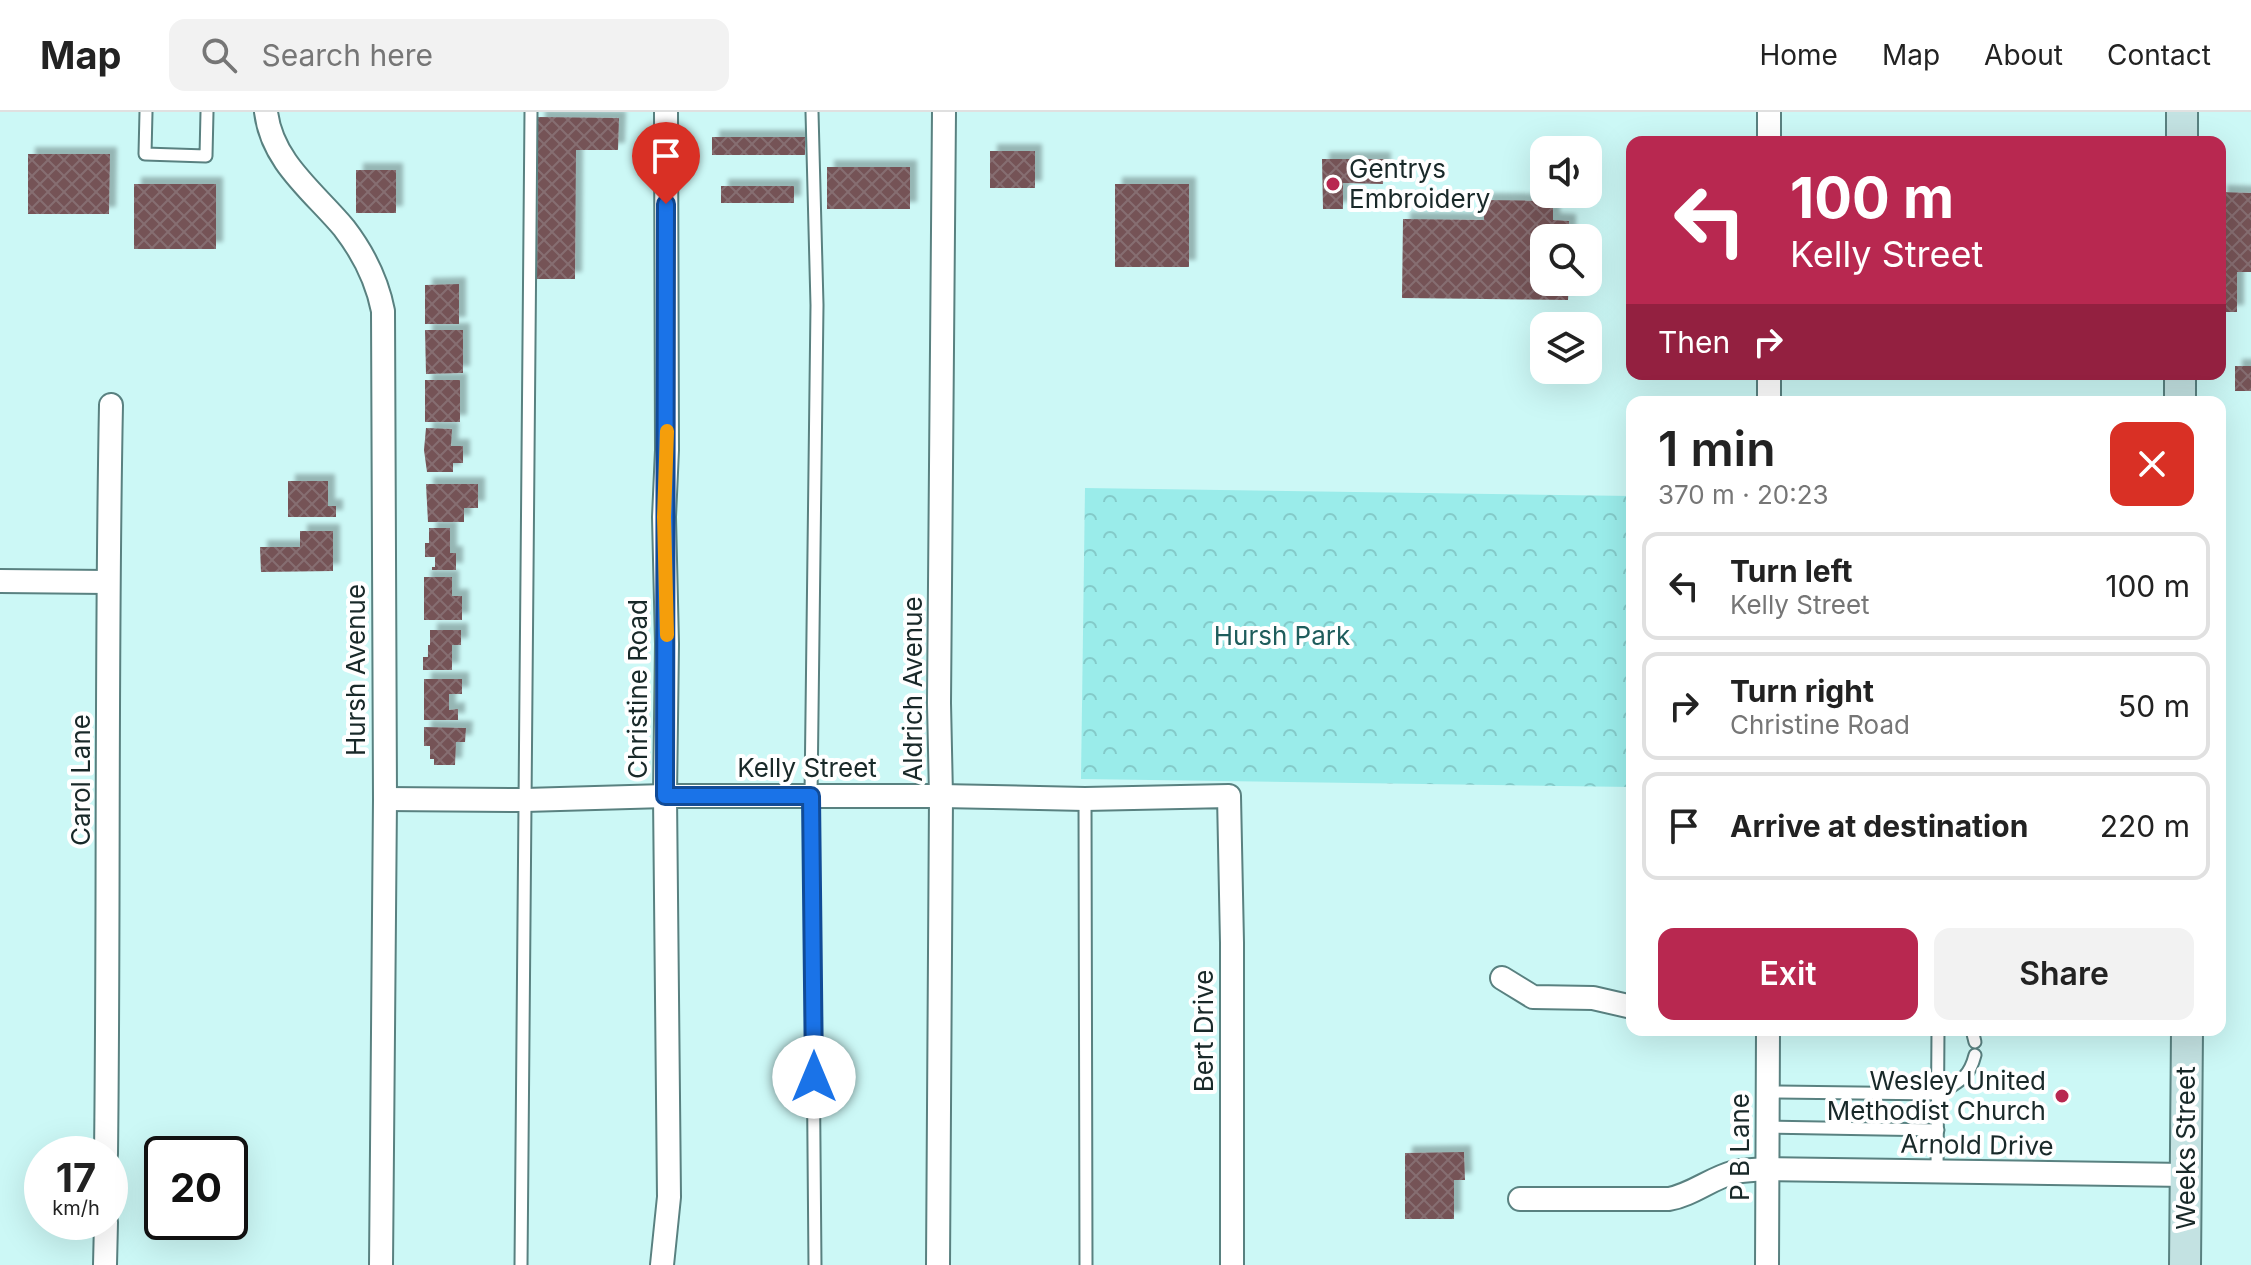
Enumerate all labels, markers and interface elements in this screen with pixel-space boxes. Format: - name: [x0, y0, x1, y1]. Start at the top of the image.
- search box: [169, 19, 729, 91]
- text: Map: [40, 32, 121, 78]
- icon: search: [197, 33, 241, 77]
- text: Search here: [261, 37, 433, 73]
- text: Home: [1759, 38, 1838, 72]
- text: Map: [1882, 38, 1940, 72]
- text: About: [1984, 38, 2063, 72]
- text: Contact: [2107, 38, 2211, 72]
- pin: [632, 122, 700, 204]
- icon: arrive: [644, 134, 688, 178]
- map controls: [1530, 136, 1602, 384]
- button: sound: [1530, 136, 1602, 208]
- place label: Gentrys Embroidery: [1349, 153, 1490, 214]
- text: 100 m: [1790, 164, 1954, 232]
- icon: left: [1658, 168, 1762, 272]
- marker: Gentrys Embroidery: [1324, 175, 1342, 193]
- button: search: [1530, 224, 1602, 296]
- text: Kelly Street: [1790, 232, 1983, 276]
- button: layers: [1530, 312, 1602, 384]
- icon: right: [1746, 320, 1790, 364]
- text: Then: [1658, 324, 1730, 360]
- text: 1 min: [1658, 419, 1776, 478]
- button: close: [2110, 422, 2194, 506]
- text: 370 m · 20:23: [1658, 479, 1829, 510]
- text: Turn left: [1730, 553, 1852, 589]
- icon: left: [1662, 564, 1706, 608]
- text: 100 m: [2105, 568, 2190, 604]
- street label: Hursh Avenue: [340, 584, 371, 756]
- text: Kelly Street: [1730, 589, 1870, 620]
- street label: Aldrich Avenue: [897, 596, 928, 782]
- street label: Christine Road: [622, 599, 653, 779]
- park label: Hursh Park: [1214, 620, 1350, 651]
- text: Turn right: [1730, 673, 1874, 709]
- icon: right: [1662, 684, 1706, 728]
- text: 50 m: [2118, 688, 2190, 724]
- text: Christine Road: [1730, 709, 1910, 740]
- street label: Carol Lane: [65, 714, 96, 846]
- street label: Kelly Street: [737, 752, 877, 783]
- icon: arrive: [1662, 804, 1706, 848]
- text: Arrive at destination: [1730, 808, 2028, 844]
- text: 220 m: [2100, 808, 2190, 844]
- button: Exit: [1658, 928, 1918, 1020]
- button: Share: [1934, 928, 2194, 1020]
- street label: Bert Drive: [1188, 970, 1219, 1092]
- position arrow: [772, 1035, 856, 1119]
- place label: Wesley United Methodist Church: [1827, 1065, 2046, 1126]
- street label: Weeks Street: [2170, 1066, 2201, 1230]
- marker: Wesley United Methodist Church: [2053, 1087, 2071, 1105]
- street label: P B Lane: [1724, 1093, 1755, 1201]
- street label: Arnold Drive: [1900, 1128, 2054, 1161]
- speed limit sign: 20: [144, 1136, 248, 1240]
- text: 17: [56, 1153, 96, 1202]
- text: km/h: [52, 1196, 100, 1220]

